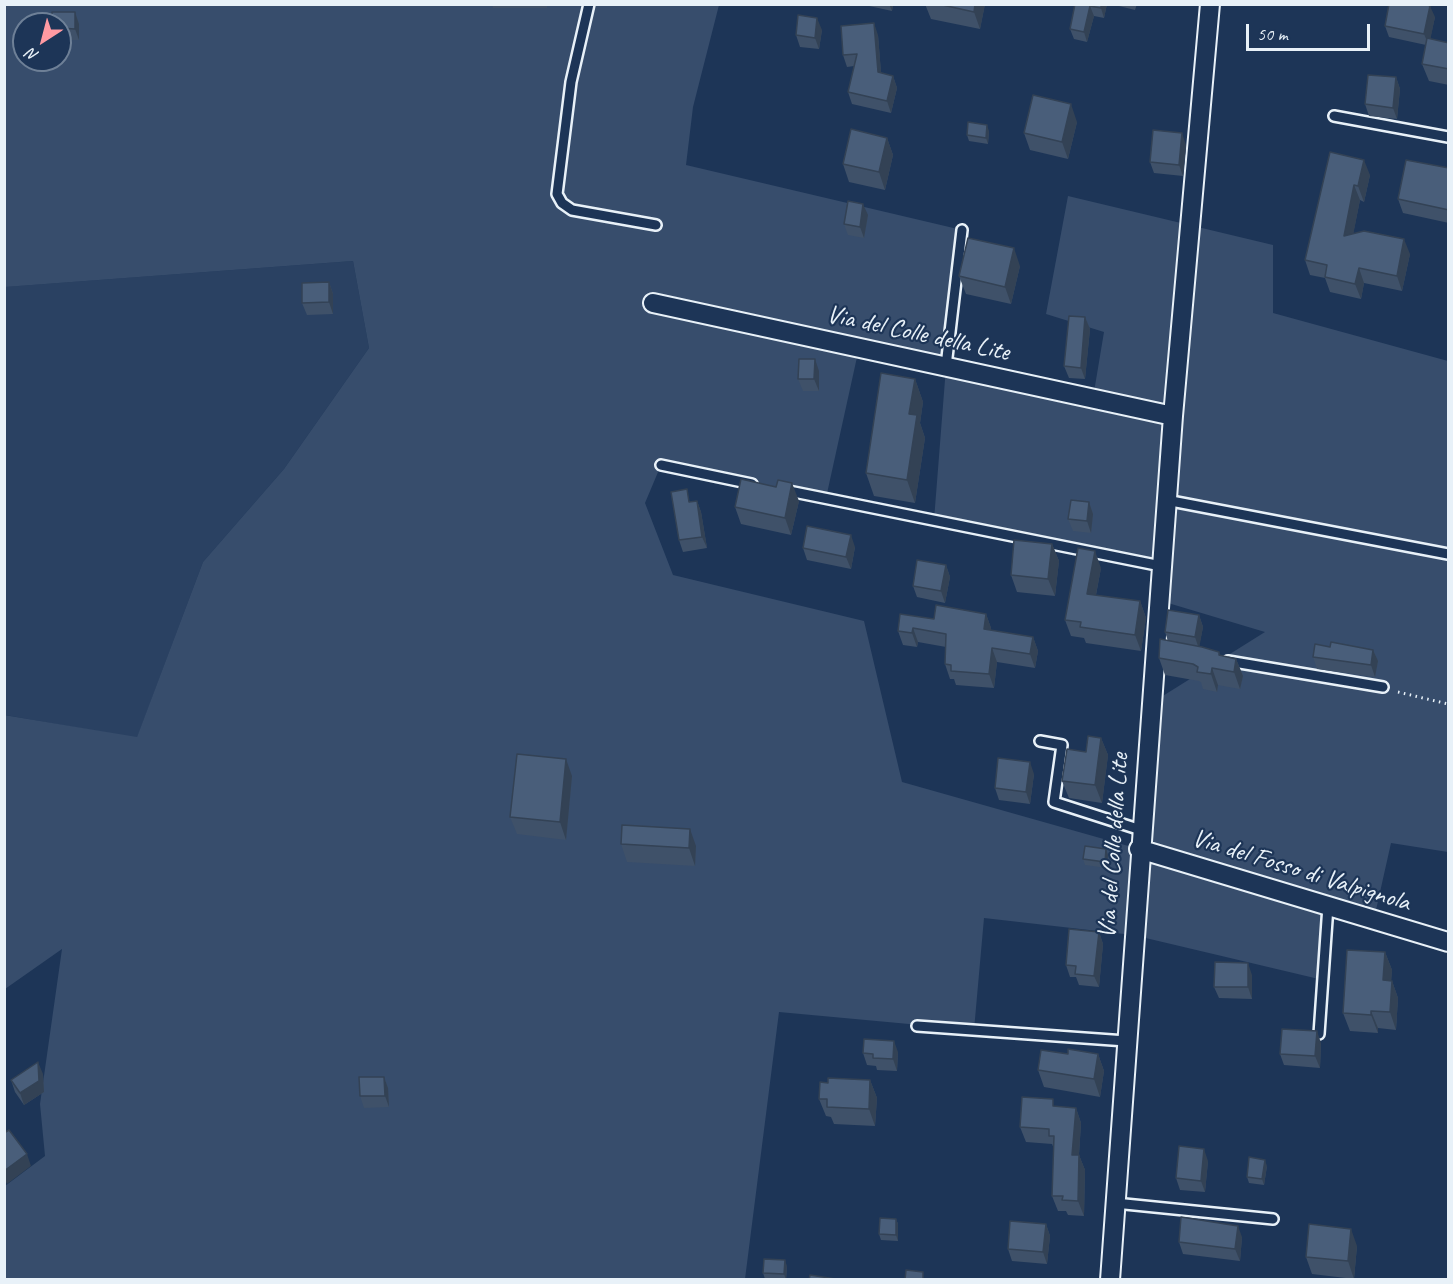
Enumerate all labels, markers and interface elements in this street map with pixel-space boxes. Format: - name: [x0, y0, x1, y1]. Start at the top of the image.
- north arrow: [12, 12, 72, 72]
- scale bar: [1249, 12, 1374, 50]
- text: 50 m: [1257, 23, 1288, 45]
- text: N: [23, 44, 42, 66]
- street label: Via del Colle della Lite: [824, 299, 1012, 369]
- street label: Via del Colle della Lite: [1092, 752, 1136, 940]
- street label: Via del Fosso di Valpignola: [1188, 823, 1414, 919]

